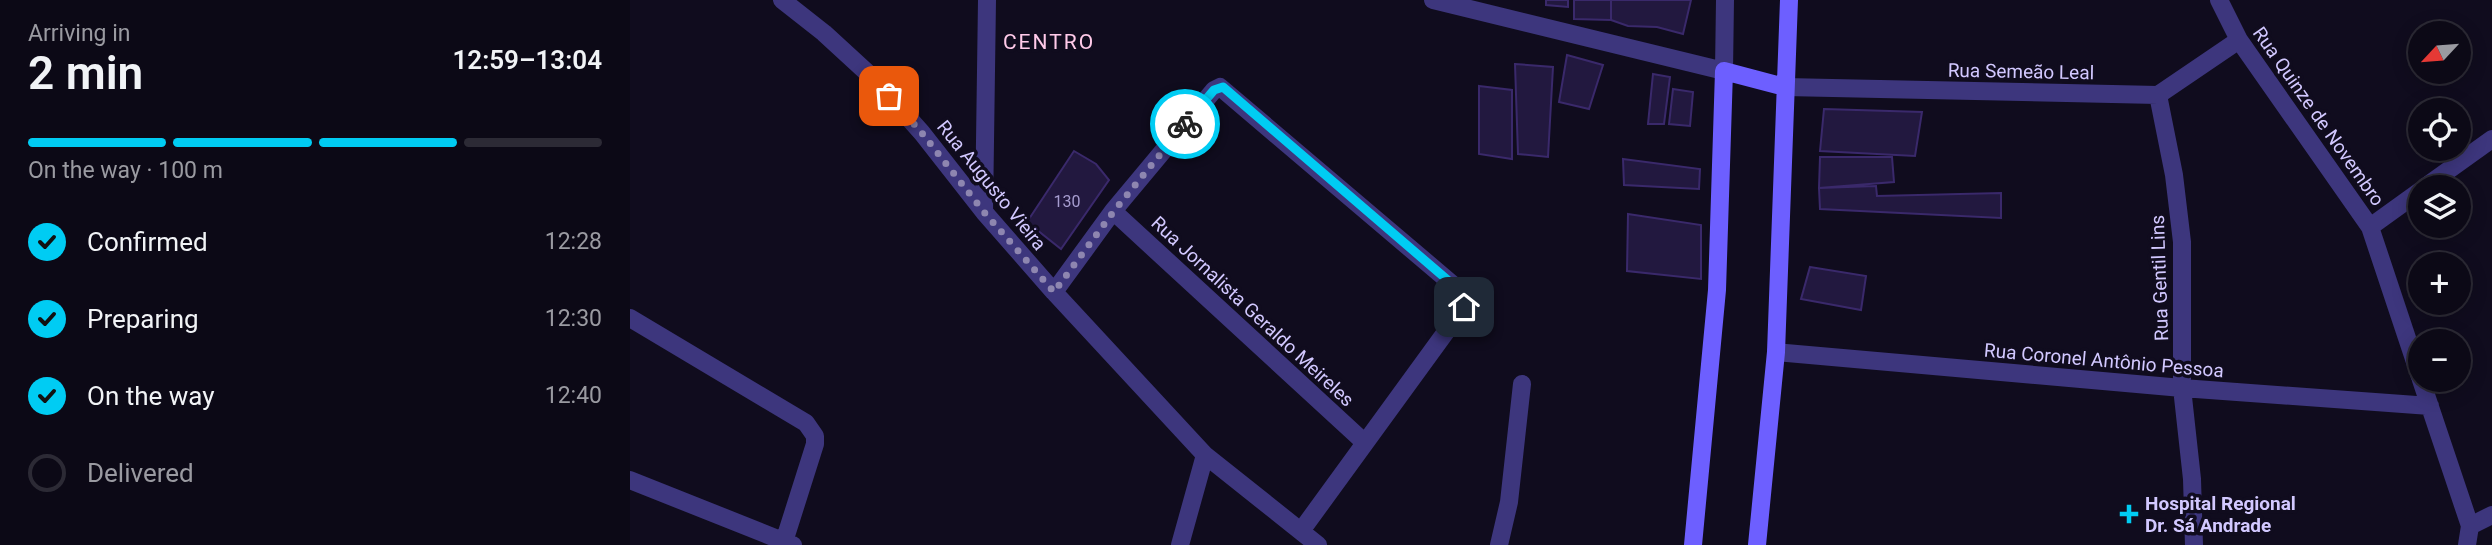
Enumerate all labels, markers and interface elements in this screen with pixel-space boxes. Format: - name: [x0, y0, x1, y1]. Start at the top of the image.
- text: Arriving in: [28, 20, 131, 47]
- north arrow: [2408, 21, 2471, 84]
- map controls: [2408, 21, 2471, 392]
- street label: Rua Quinze de Novembro: [2248, 22, 2389, 210]
- district label: CENTRO: [1003, 30, 1095, 54]
- text: 12:59–13:04: [452, 45, 602, 75]
- text: 2 min: [28, 46, 143, 100]
- street label: Rua Semeão Leal: [1948, 59, 2094, 84]
- pin: [859, 66, 919, 126]
- icon: bag: [870, 77, 908, 115]
- courier: [1150, 89, 1220, 159]
- button: locate: [2408, 98, 2471, 161]
- icon: bike: [1166, 105, 1204, 143]
- street label: Rua Augusto Vieira: [932, 116, 1051, 255]
- text: On the way · 100 m: [28, 157, 223, 184]
- button: layers: [2408, 175, 2471, 238]
- house number: 130: [1054, 192, 1080, 211]
- street label: Rua Jornalista Geraldo Meireles: [1147, 211, 1359, 411]
- street label: Rua Gentil Lins: [2146, 215, 2173, 341]
- icon: check: [28, 223, 66, 261]
- text: Confirmed: [87, 227, 208, 257]
- text: 12:28: [545, 228, 602, 255]
- button: +: [2408, 252, 2471, 315]
- pin: [1434, 277, 1494, 337]
- icon: home: [1445, 288, 1483, 326]
- icon: check: [28, 300, 66, 338]
- text: Preparing: [87, 304, 199, 334]
- text: 12:30: [545, 305, 602, 332]
- button: −: [2408, 329, 2471, 392]
- street label: Rua Coronel Antônio Pessoa: [1983, 339, 2225, 382]
- icon: check: [28, 377, 66, 415]
- text: On the way: [87, 381, 215, 411]
- text: 12:40: [545, 382, 602, 409]
- text: Delivered: [87, 458, 194, 488]
- place label: Hospital Regional Dr. Sá Andrade: [2145, 492, 2296, 537]
- marker: Hospital Regional Dr. Sá Andrade: [2119, 504, 2139, 524]

